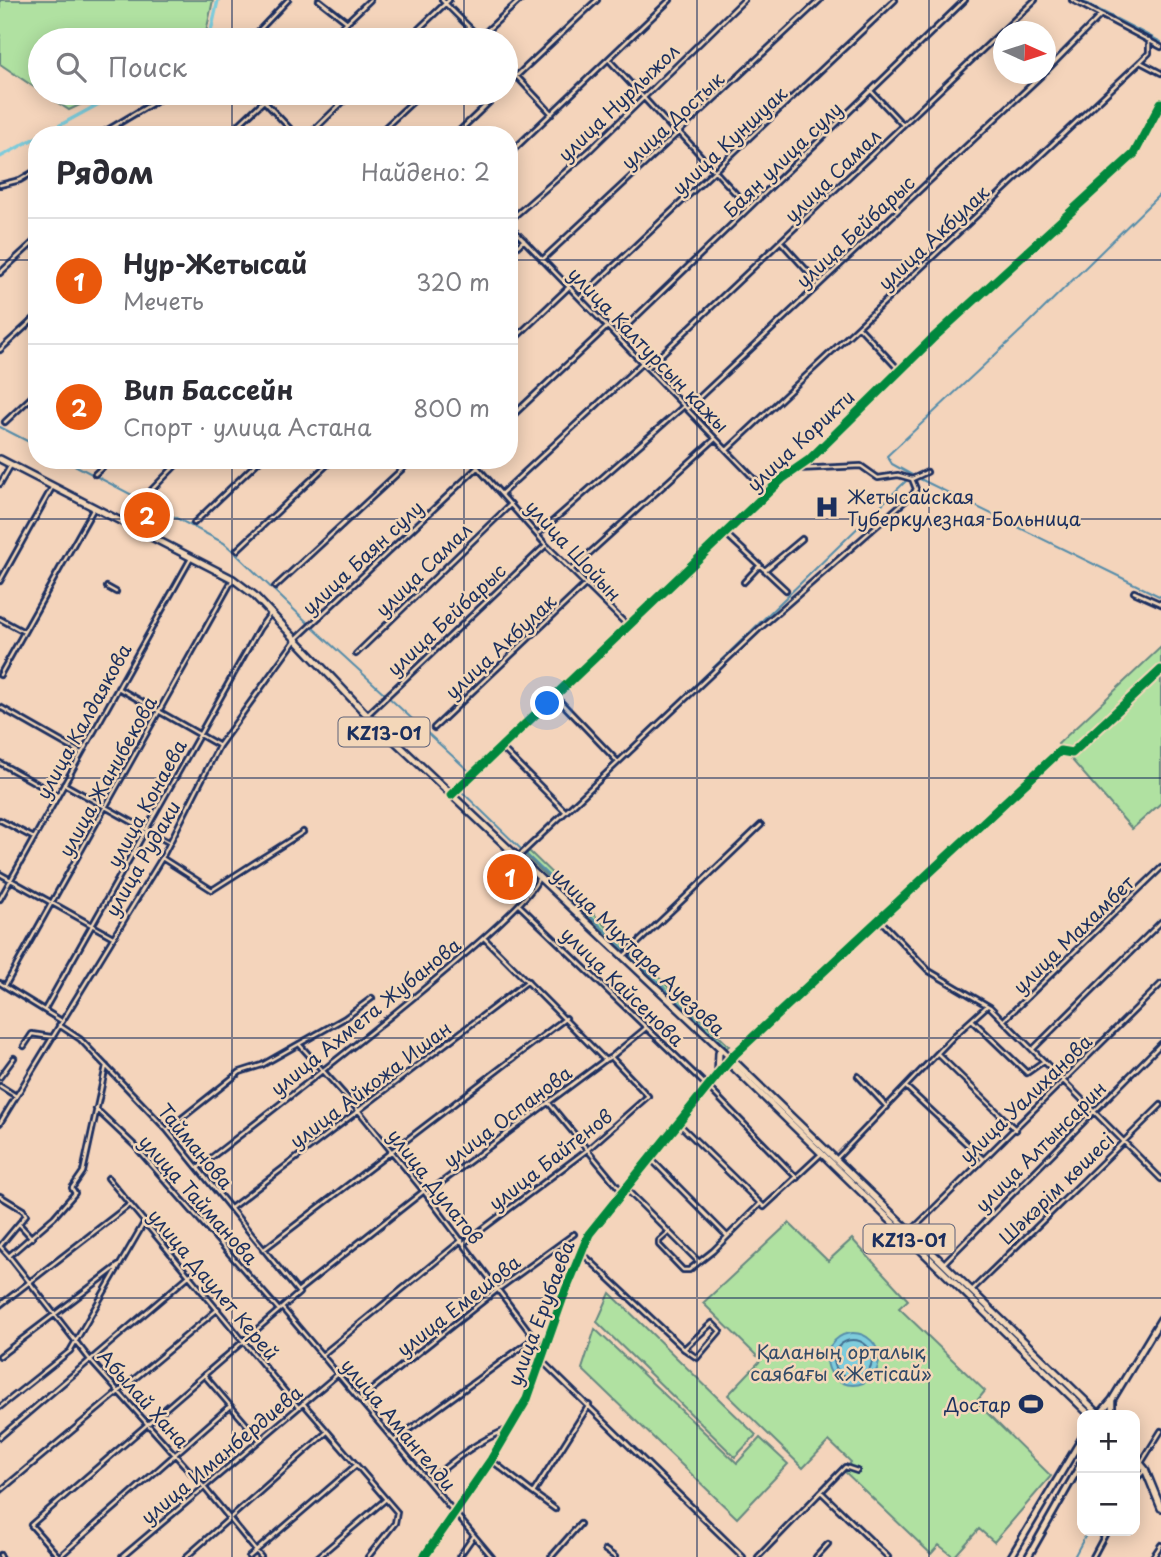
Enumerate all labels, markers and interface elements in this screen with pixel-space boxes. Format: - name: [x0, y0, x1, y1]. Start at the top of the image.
- north arrow: [993, 21, 1056, 84]
- search box: [28, 28, 518, 105]
- street label: улица Нурлыжол: [551, 37, 685, 167]
- text: Поиск: [108, 47, 187, 86]
- icon: search: [52, 48, 90, 86]
- street label: улица Достык: [614, 64, 730, 175]
- street label: улица Куншуак: [665, 79, 793, 201]
- street label: Баян улица сулу: [716, 95, 848, 223]
- street label: улица Самал: [777, 122, 887, 228]
- text: Рядом: [56, 149, 154, 194]
- text: Найдено: 2: [361, 154, 490, 189]
- street label: улица Бейбарыс: [789, 168, 921, 294]
- street label: улица Акбулак: [871, 178, 995, 296]
- text: Нур-Жетысай: [123, 244, 307, 283]
- street label: улица Калтурсын кажы: [562, 260, 736, 438]
- text: 1: [74, 264, 85, 299]
- text: 320 m: [416, 264, 490, 299]
- text: Мечеть: [123, 283, 204, 318]
- text: Вип Бассейн: [123, 370, 293, 409]
- street label: улица Корикти: [740, 383, 860, 497]
- text: 2: [71, 390, 87, 425]
- text: 800 m: [413, 390, 490, 425]
- text: Спорт · улица Астана: [123, 409, 371, 444]
- place label: Жетысайская Туберкулезная Больница: [847, 482, 1081, 532]
- pin: 2: [124, 489, 170, 541]
- street label: улица Баян сулу: [295, 493, 429, 621]
- street label: улица Шойын: [520, 493, 628, 607]
- hospital icon: Жетысайская Туберкулезная Больница: [813, 493, 841, 521]
- street label: улица Самал: [368, 516, 478, 622]
- street label: улица Бейбарыс: [380, 556, 512, 682]
- street label: улица Акбулак: [438, 587, 562, 705]
- street label: улица Калдаякова: [29, 638, 138, 804]
- your location: [530, 686, 564, 720]
- street label: улица Жанибекова: [51, 690, 163, 862]
- road number: KZ13-01: [338, 718, 430, 746]
- street label: улица Конаева: [99, 734, 193, 872]
- street label: улица Рудаки: [97, 795, 187, 921]
- pin: 1: [487, 851, 533, 903]
- street label: улица Мухтара Ауезова: [546, 860, 732, 1042]
- street label: улица Махамбет: [1006, 868, 1141, 999]
- street label: улица Кайсенова: [555, 920, 691, 1052]
- street label: улица Ахмета Жубанова: [264, 930, 466, 1102]
- street label: улица Айкожа Ишан: [283, 1014, 457, 1154]
- street label: улица Уалиханова: [952, 1027, 1098, 1169]
- street label: улица Оспанова: [437, 1058, 577, 1174]
- street label: улица Алтынсарин: [968, 1074, 1112, 1218]
- street label: Тайманова: [152, 1097, 240, 1195]
- street label: улица Байтенов: [482, 1102, 618, 1216]
- street label: улица Дулатов: [382, 1122, 490, 1250]
- street label: Шәкәрім көшесі: [992, 1126, 1120, 1250]
- street label: улица Тайманова: [133, 1128, 265, 1270]
- street label: улица Даулет Керей: [142, 1202, 286, 1366]
- road number: KZ13-01: [864, 1224, 954, 1254]
- street label: улица Ерубаева: [499, 1236, 581, 1390]
- street label: улица Емешова: [390, 1248, 526, 1362]
- park label: Қаланың орталық саябағы «Жетісай»: [750, 1337, 932, 1387]
- street label: Абылай Хана: [92, 1342, 196, 1454]
- street label: улица Амангелди: [335, 1352, 463, 1496]
- street label: улица Иманбердиева: [134, 1378, 308, 1530]
- place label: Достар: [943, 1390, 1011, 1418]
- sports icon: Достар: [1017, 1390, 1045, 1418]
- map controls: [1077, 1410, 1140, 1536]
- button: +: [1077, 1410, 1140, 1473]
- button: −: [1077, 1473, 1140, 1536]

